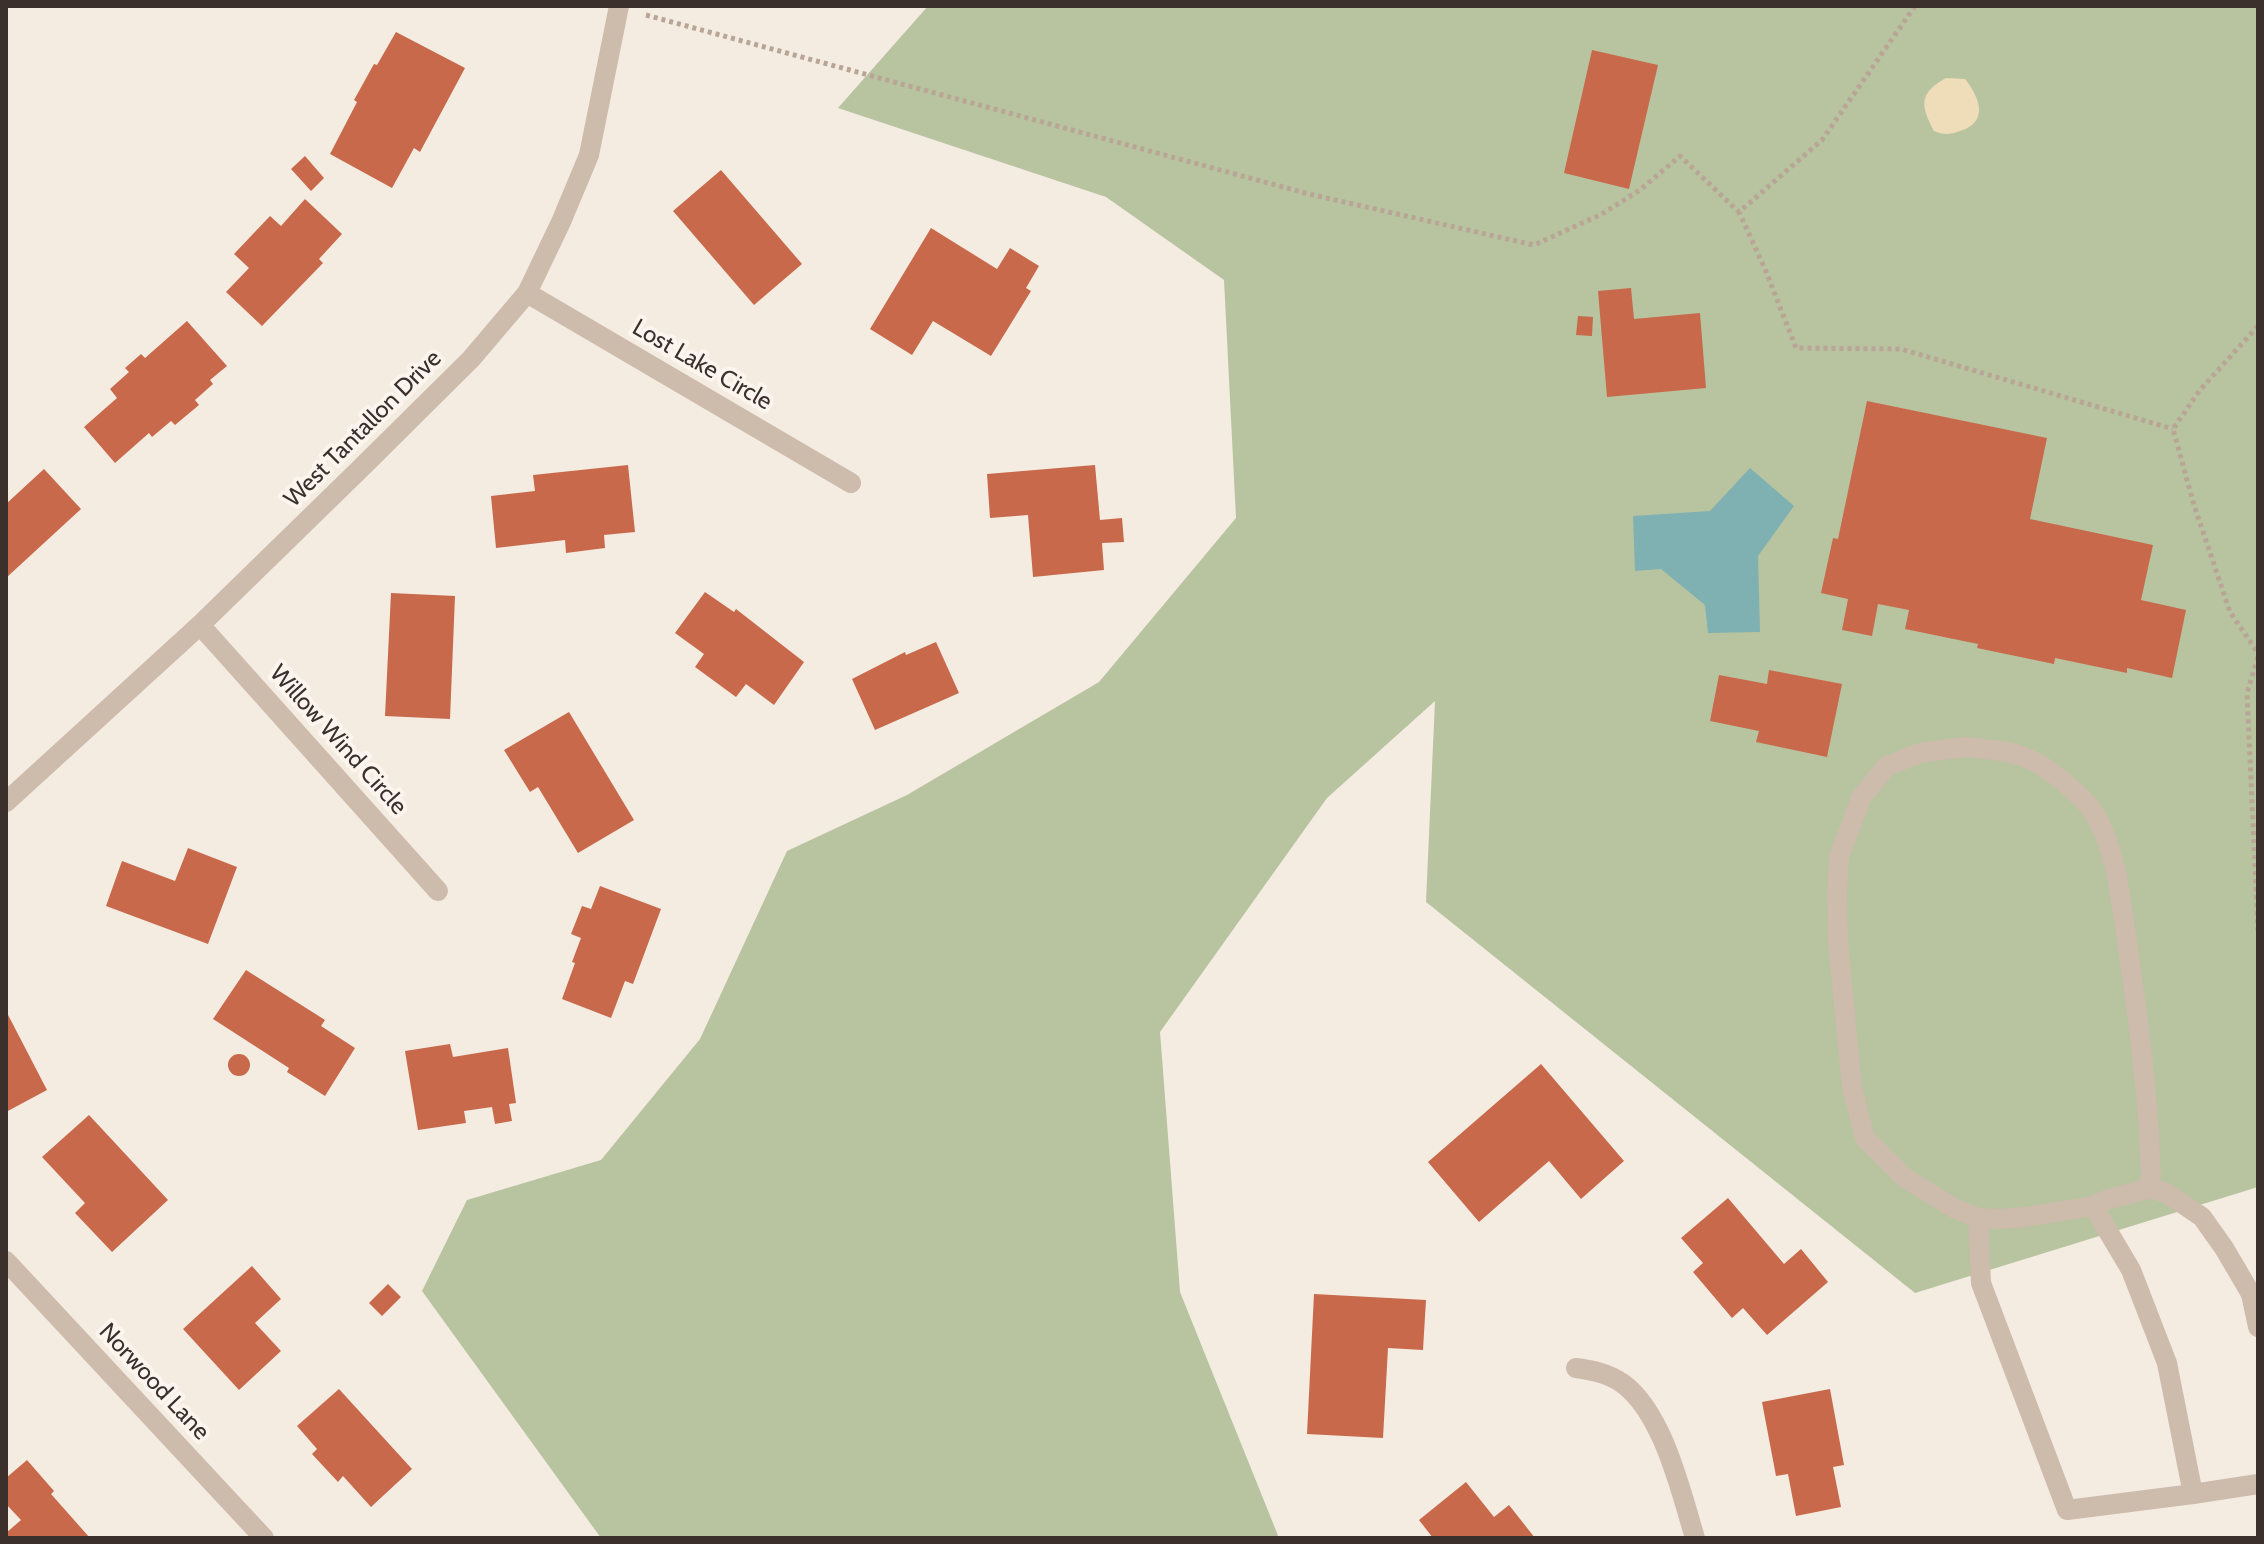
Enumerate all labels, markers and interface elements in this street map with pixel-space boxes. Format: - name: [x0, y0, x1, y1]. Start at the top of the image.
- street label: Lost Lake Circle: [627, 313, 777, 417]
- street label: West Tantallon Drive: [278, 344, 448, 514]
- street label: Willow Wind Circle: [263, 659, 413, 821]
- street label: Norwood Lane: [93, 1318, 215, 1446]

